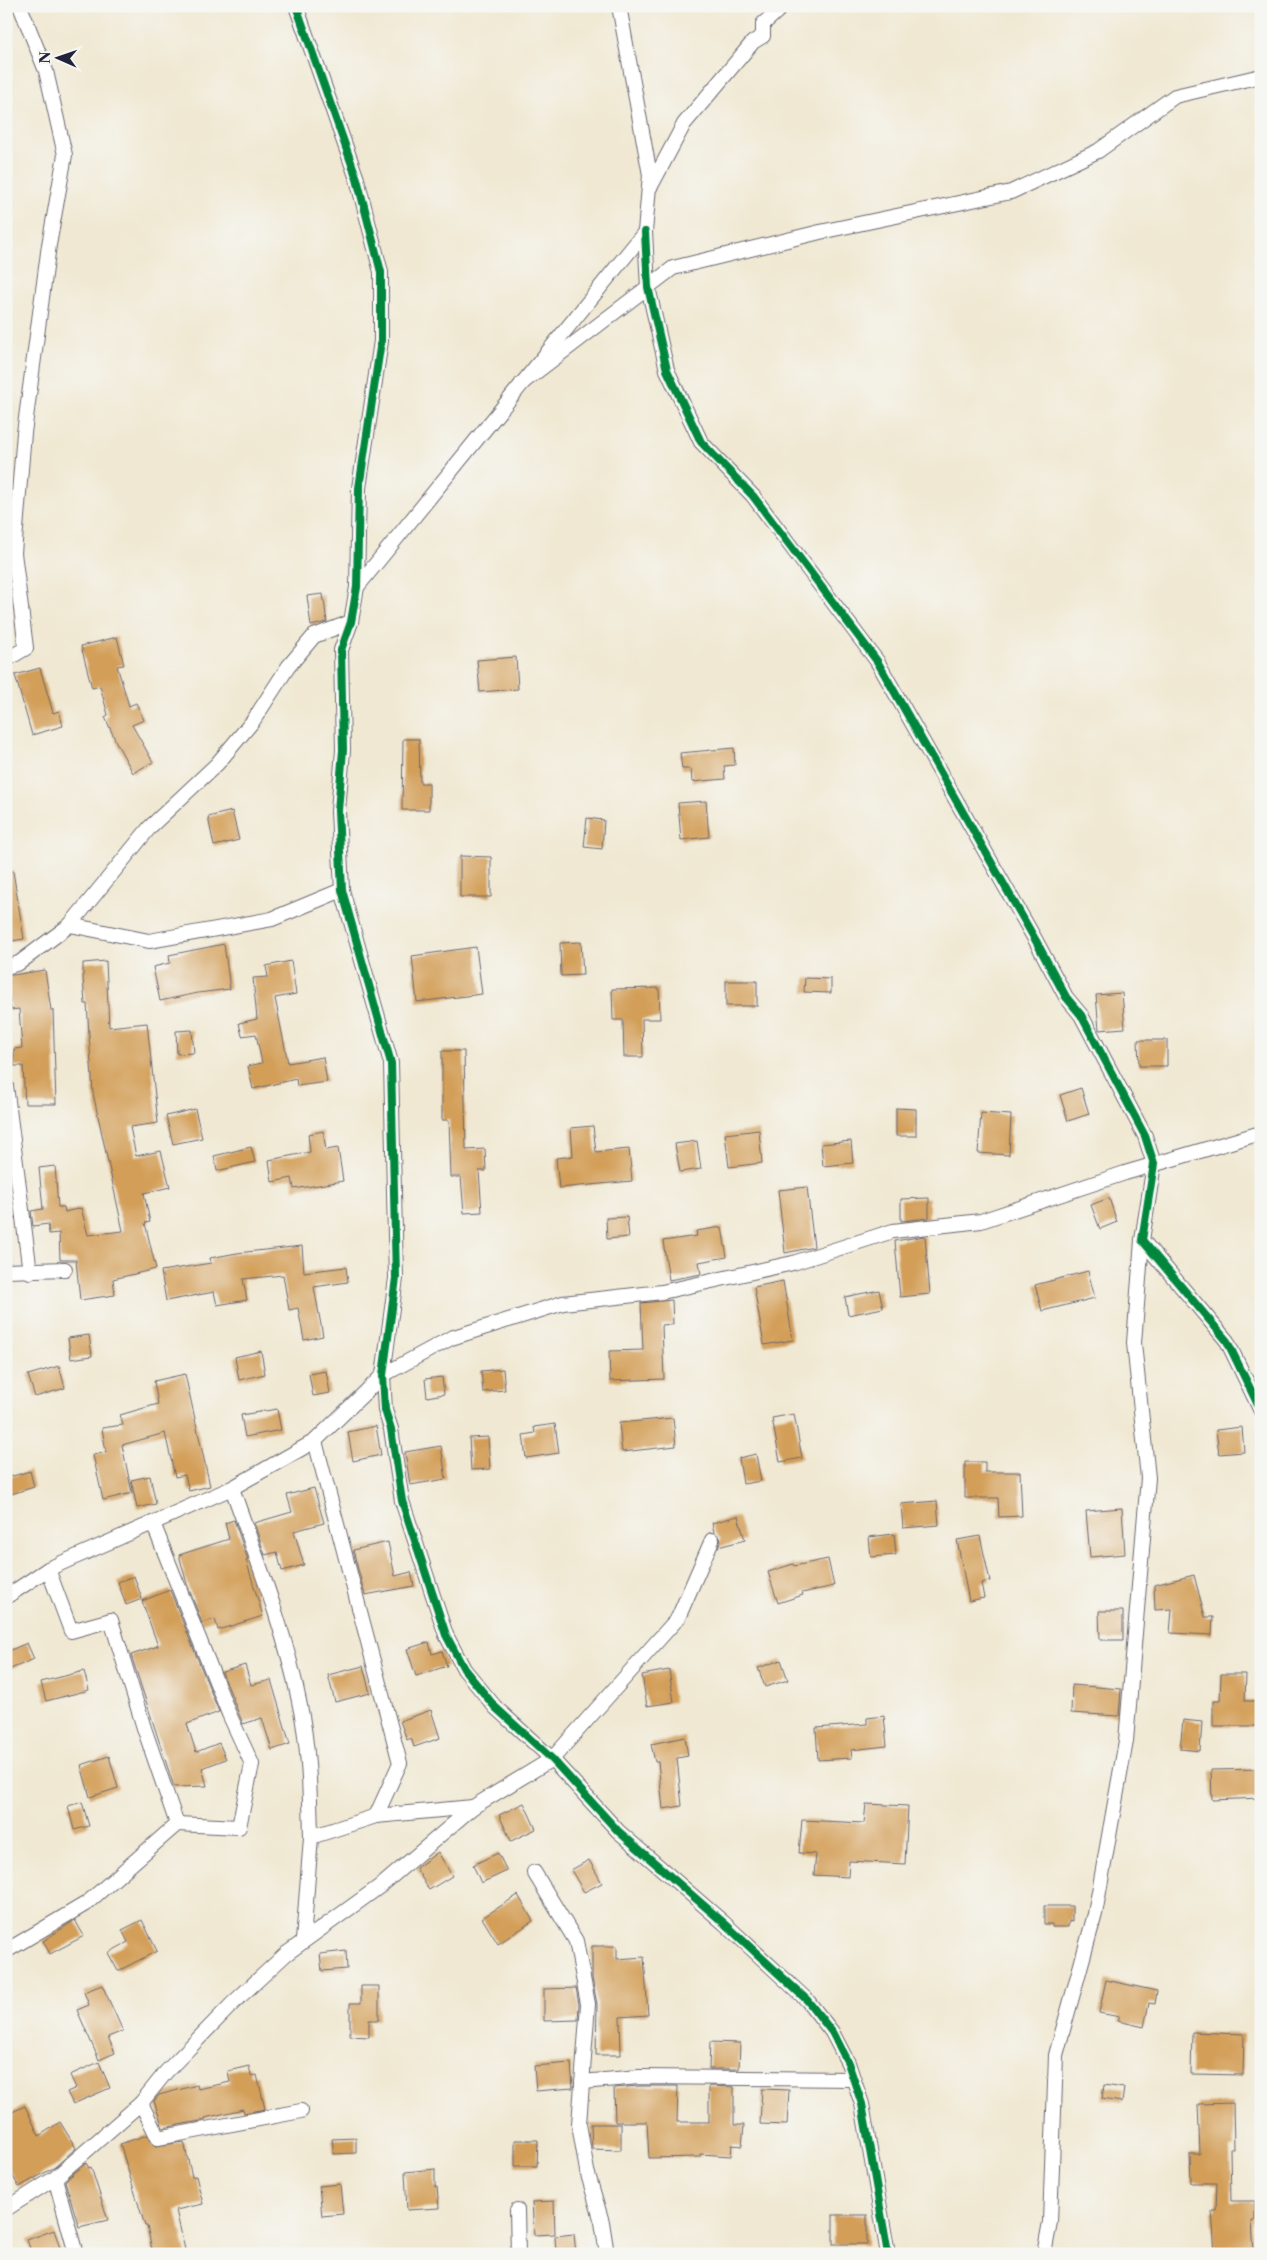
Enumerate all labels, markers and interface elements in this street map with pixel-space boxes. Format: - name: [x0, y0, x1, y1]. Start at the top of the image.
- north arrow: [32, 32, 82, 82]
- text: N: [36, 51, 54, 64]

